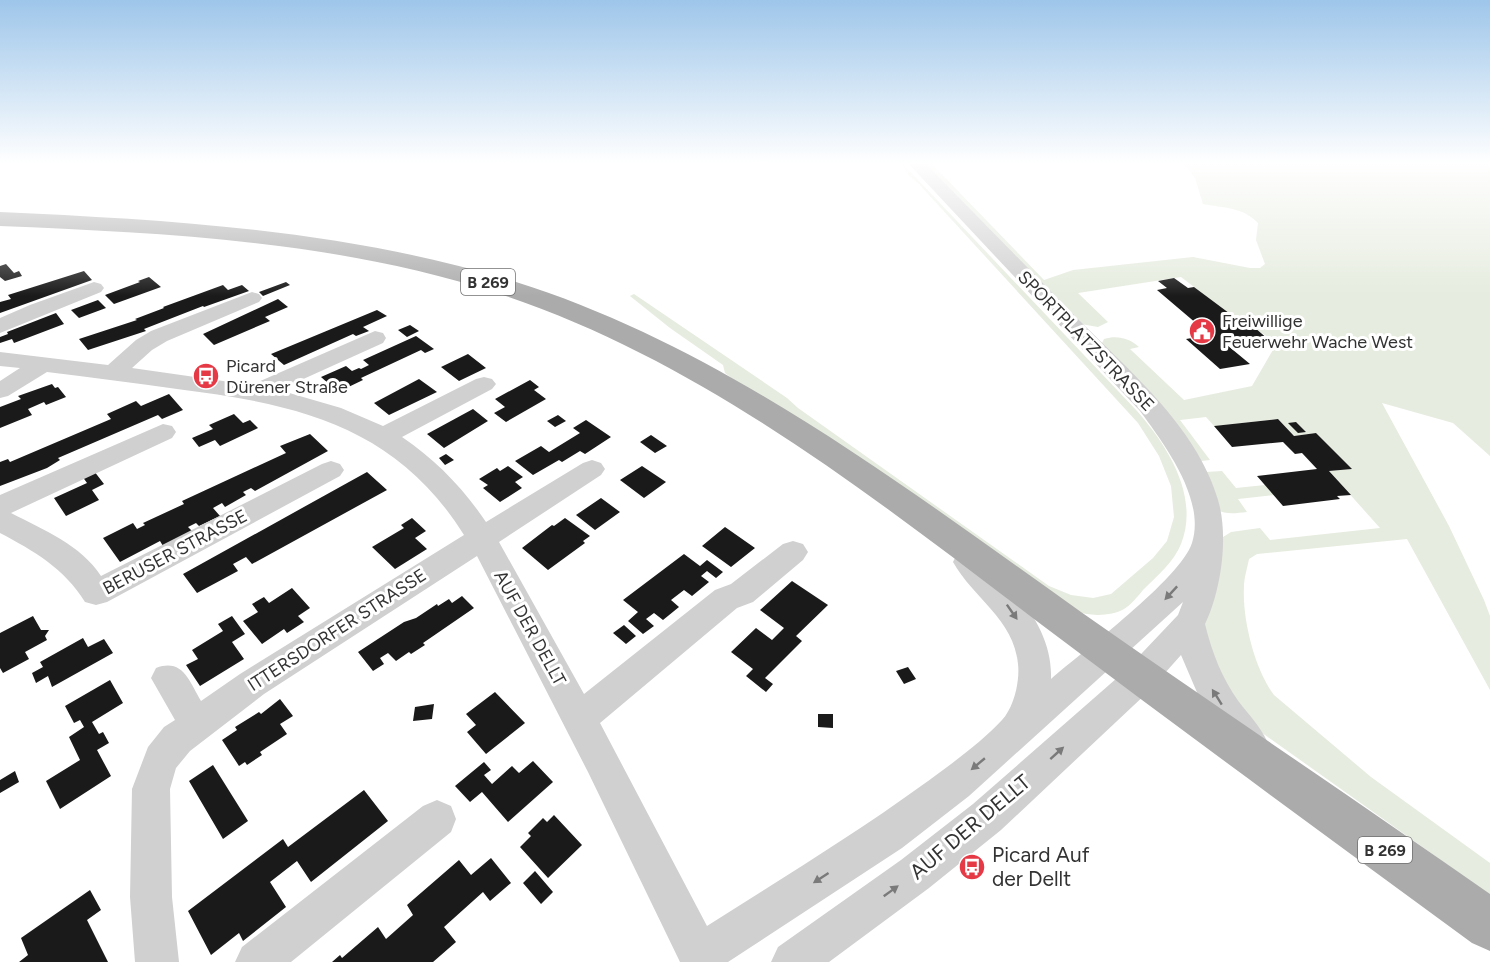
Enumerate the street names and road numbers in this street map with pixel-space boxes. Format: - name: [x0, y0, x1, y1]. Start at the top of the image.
- street label: SPORTPLATZSTRASSE: [1013, 266, 1159, 416]
- road number: B 269: [461, 269, 515, 295]
- street label: BERUSER STRASSE: [99, 505, 251, 599]
- street label: ITTERSDORFER STRASSE: [243, 564, 431, 696]
- street label: AUF DER DELLT: [489, 567, 571, 689]
- street label: AUF DER DELLT: [904, 769, 1035, 884]
- road number: B 269: [1358, 837, 1412, 863]

